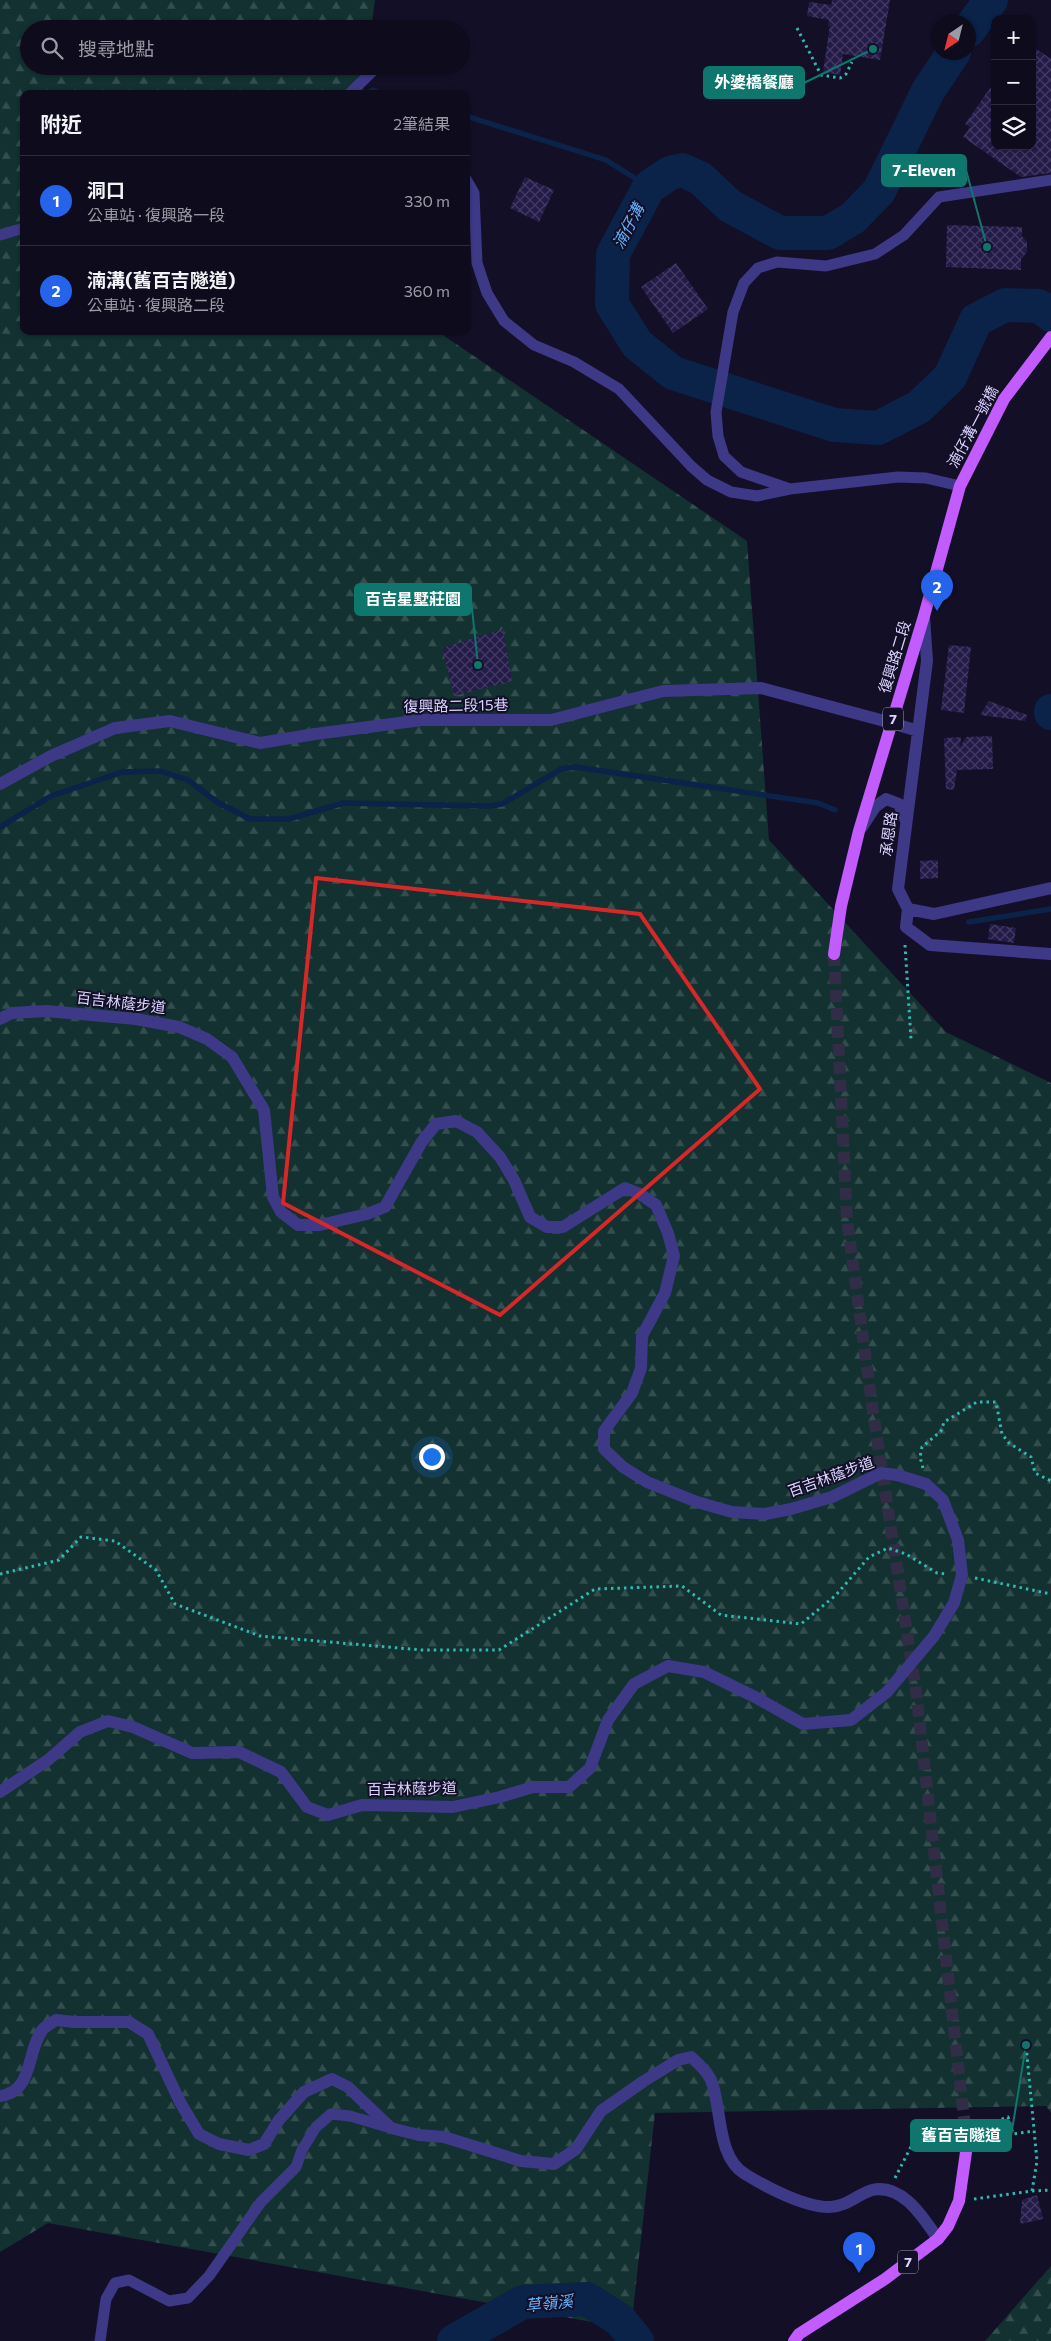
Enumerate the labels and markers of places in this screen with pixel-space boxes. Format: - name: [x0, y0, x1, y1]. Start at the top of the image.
- callout: 外婆橋餐廳: [704, 67, 804, 98]
- callout: 7-Eleven: [882, 155, 966, 186]
- pin: 2: [921, 570, 953, 611]
- callout: 百吉星墅莊園: [355, 584, 471, 615]
- callout: 舊百吉隧道: [911, 2120, 1011, 2151]
- pin: 1: [843, 2232, 875, 2273]

